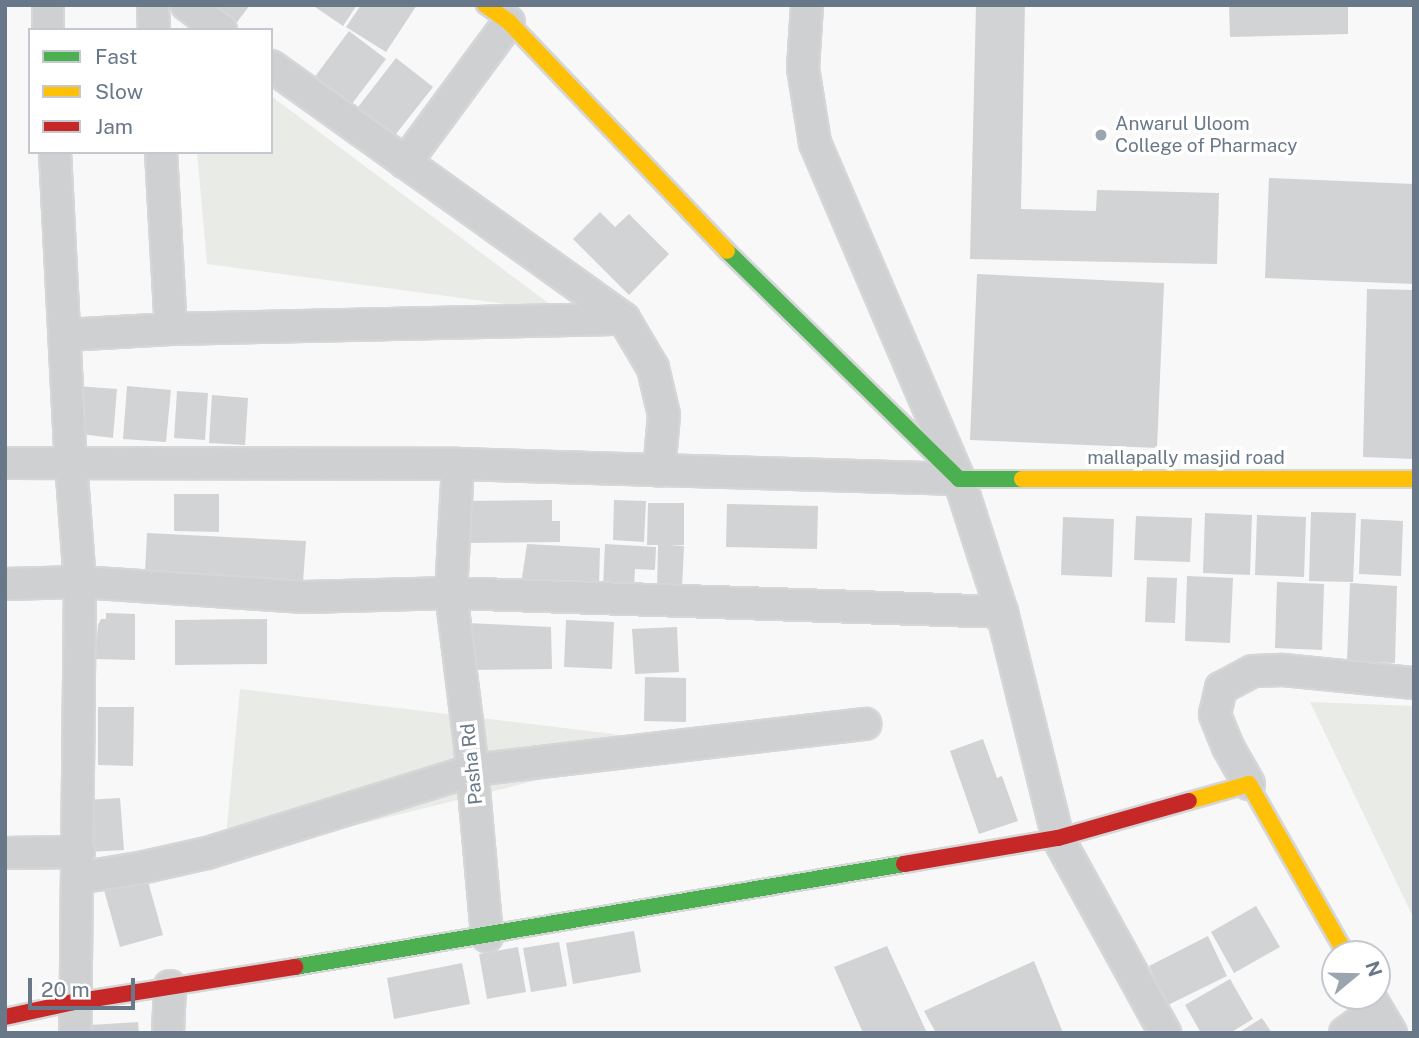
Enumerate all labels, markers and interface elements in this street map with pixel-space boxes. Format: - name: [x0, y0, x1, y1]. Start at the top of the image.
- legend: [28, 28, 273, 154]
- text: Fast: [95, 44, 137, 69]
- text: Slow: [95, 79, 143, 104]
- place label: Anwarul Uloom College of Pharmacy: [1115, 113, 1298, 157]
- text: Jam: [95, 114, 133, 139]
- marker: Anwarul Uloom College of Pharmacy: [1093, 127, 1109, 143]
- street label: mallapally masjid road: [1087, 447, 1285, 469]
- street label: Pasha Rd: [456, 722, 488, 806]
- north arrow: [1321, 940, 1391, 1010]
- text: N: [1361, 958, 1387, 979]
- scale bar: [32, 964, 138, 1008]
- text: 20 m: [41, 977, 90, 1002]

